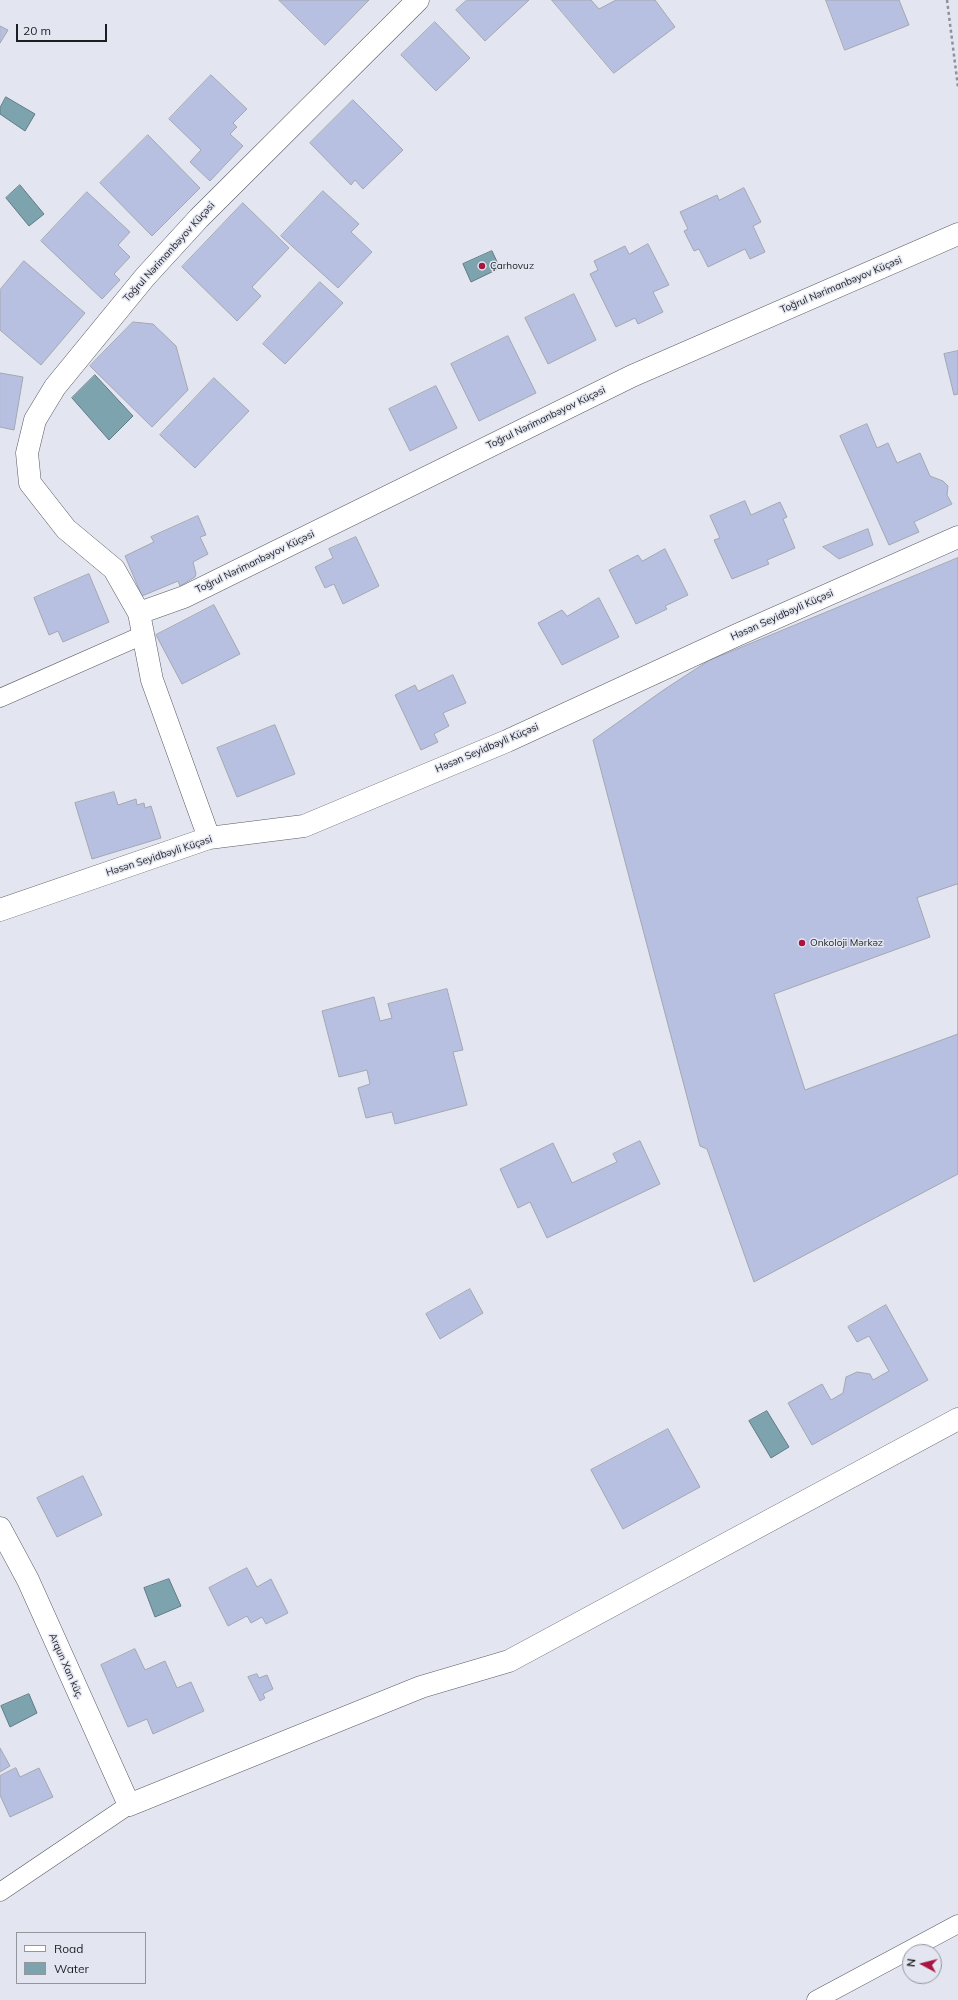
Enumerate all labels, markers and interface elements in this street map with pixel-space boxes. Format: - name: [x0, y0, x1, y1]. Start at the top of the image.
- scale bar: [18, 16, 109, 42]
- text: 20 m: [23, 23, 51, 38]
- street label: Toğrul Nərimanbəyov Küçəsi: [121, 199, 217, 305]
- street label: Toğrul Nərimanbəyov Küçəsi: [778, 254, 904, 316]
- place label: Çarhovuz: [490, 260, 534, 272]
- marker: Çarhovuz: [477, 261, 487, 271]
- street label: Toğrul Nərimanbəyov Küçəsi: [485, 384, 607, 452]
- street label: Toğrul Nərimanbəyov Küçəsi: [194, 528, 316, 596]
- street label: Həsən Seyidbəyli Küçəsi: [729, 587, 835, 643]
- street label: Həsən Seyidbəyli Küçəsi: [434, 721, 540, 775]
- street label: Həsən Seyidbəyli Küçəsi: [104, 833, 214, 879]
- place label: Onkoloji Mərkəz: [810, 937, 883, 949]
- marker: Onkoloji Mərkəz: [797, 938, 807, 948]
- street label: Arqun Xan küç.: [46, 1631, 86, 1701]
- legend: [16, 1932, 146, 1984]
- text: Road: [54, 1941, 83, 1956]
- north arrow: [902, 1944, 942, 1984]
- text: N: [904, 1958, 919, 1968]
- text: Water: [54, 1961, 89, 1976]

